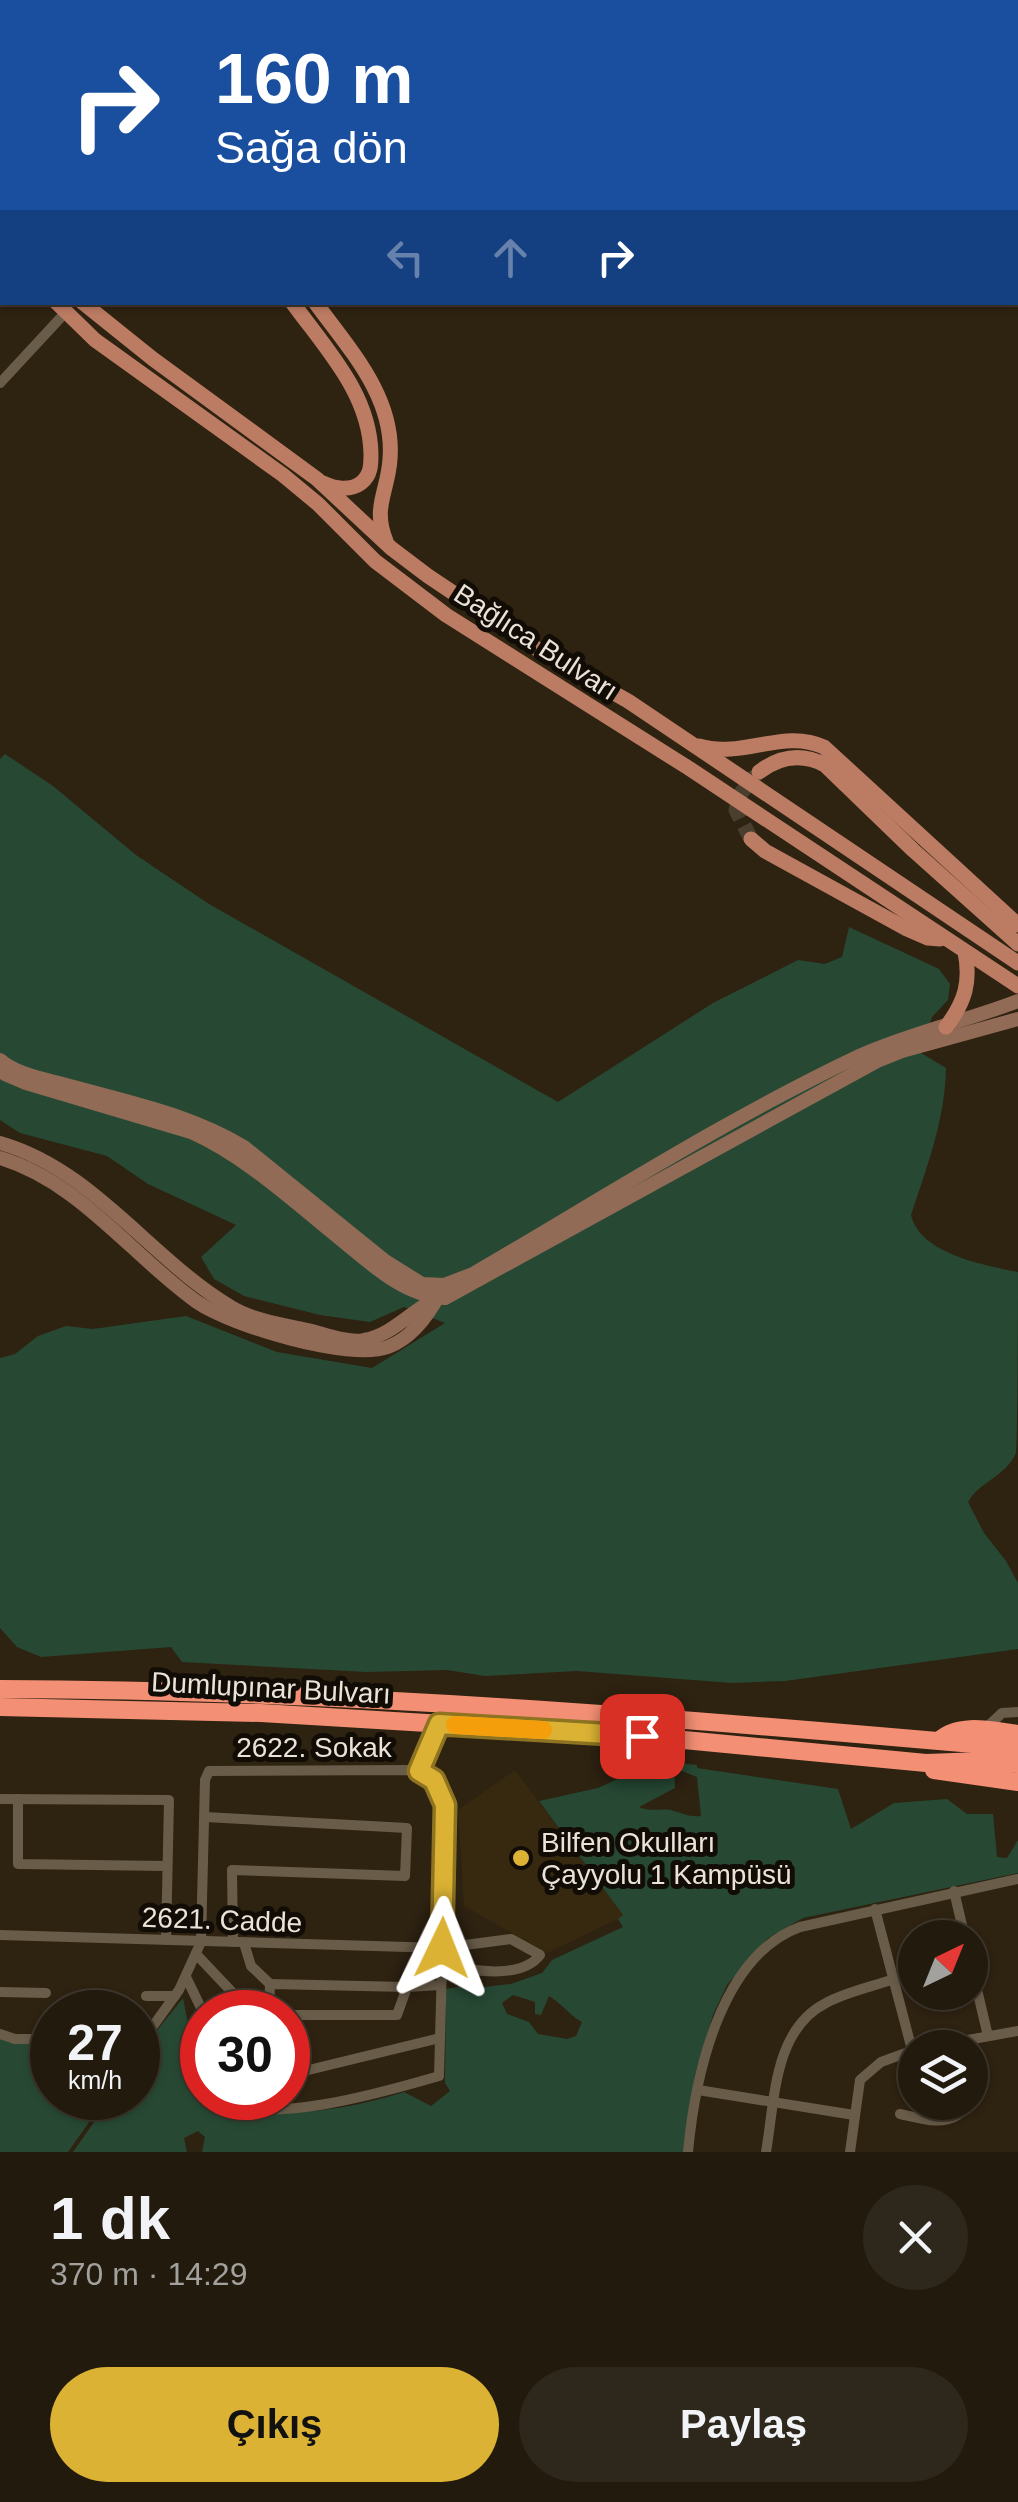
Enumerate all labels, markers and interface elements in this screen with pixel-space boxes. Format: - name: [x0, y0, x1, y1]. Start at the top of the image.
- icon: right: [50, 40, 180, 170]
- text: 160 m: [215, 40, 413, 118]
- text: Sağa dön: [215, 122, 408, 173]
- icon: left: [378, 230, 433, 285]
- icon: ahead: [483, 230, 538, 285]
- icon: right: [588, 230, 643, 285]
- street label: Bağlıca Bulvarı: [449, 578, 623, 706]
- street label: Dumlupınar Bulvarı: [151, 1666, 391, 1710]
- pin: [600, 1694, 685, 1779]
- icon: arrive: [615, 1709, 670, 1764]
- street label: 2622. Sokak: [236, 1732, 393, 1763]
- place label: Bilfen Okulları Çayyolu 1 Kampüsü: [541, 1827, 792, 1890]
- marker: Bilfen Okulları Çayyolu 1 Kampüsü: [510, 1847, 532, 1869]
- position arrow: [390, 1896, 494, 2000]
- street label: 2621. Cadde: [141, 1902, 303, 1938]
- north arrow: [898, 1920, 988, 2010]
- map controls: [898, 1920, 988, 2120]
- speed limit sign: 30: [180, 1990, 310, 2120]
- text: 27: [67, 2015, 123, 2071]
- button: layers: [898, 2030, 988, 2120]
- text: km/h: [68, 2066, 122, 2094]
- text: 1 dk: [50, 2185, 170, 2252]
- button: close: [863, 2185, 968, 2290]
- text: 370 m · 14:29: [50, 2256, 247, 2292]
- button: Çıkış: [50, 2367, 499, 2482]
- button: Paylaş: [519, 2367, 968, 2482]

